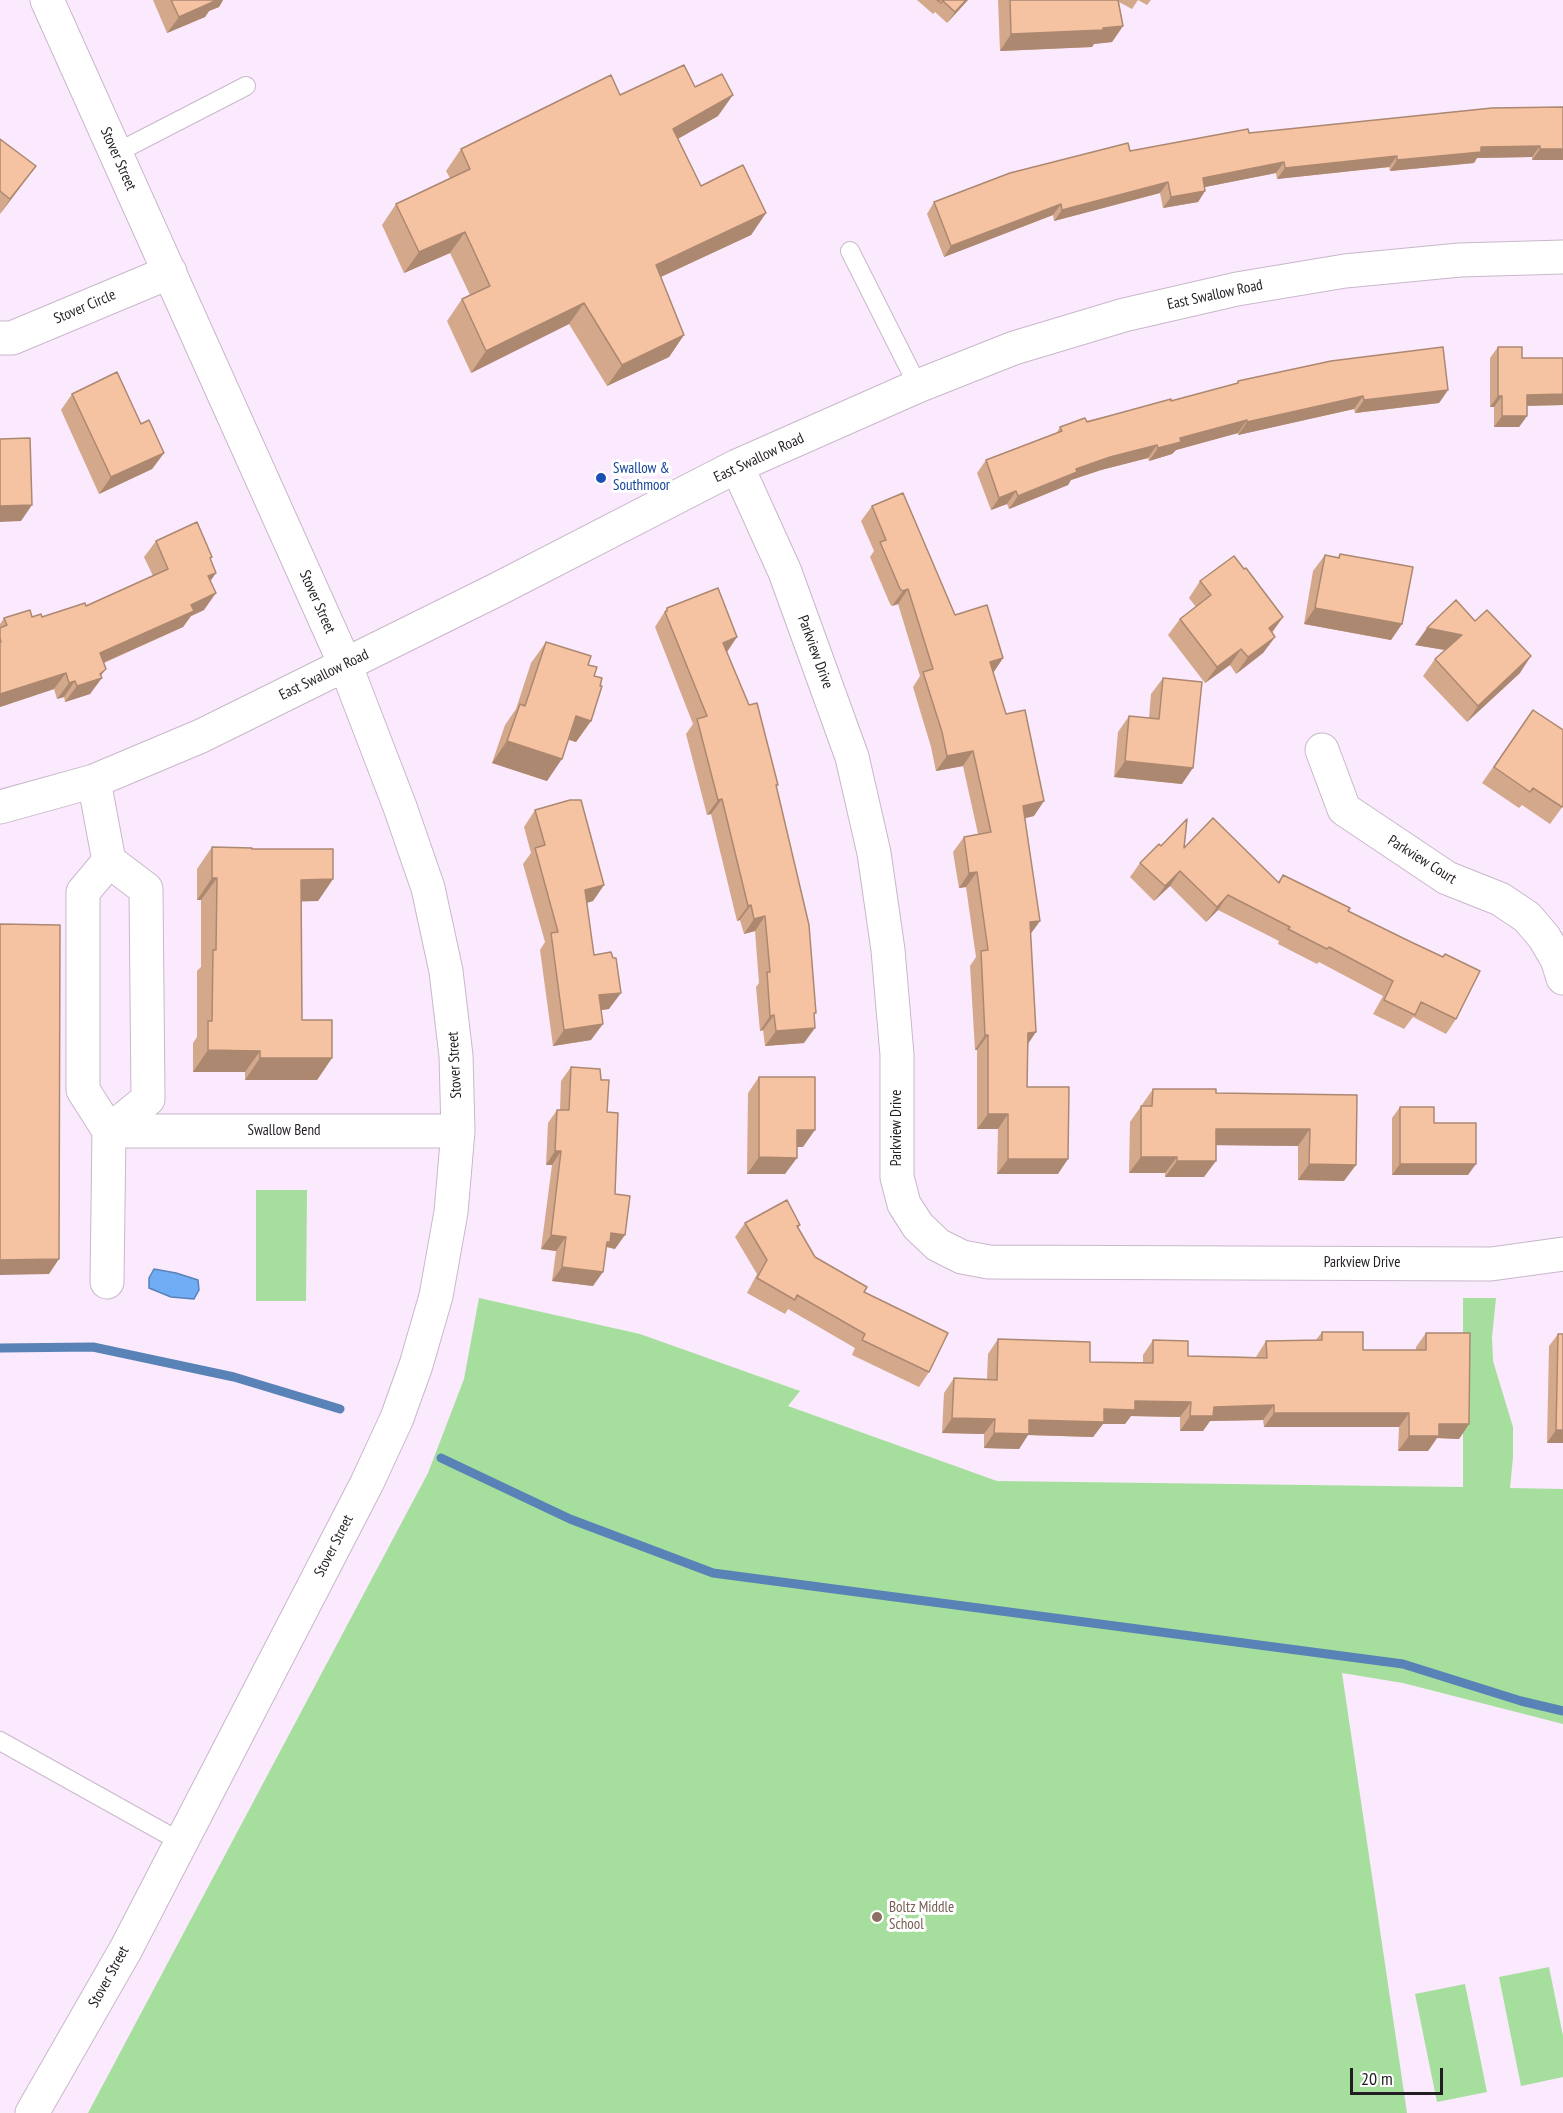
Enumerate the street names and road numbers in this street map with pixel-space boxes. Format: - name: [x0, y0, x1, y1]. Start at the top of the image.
- street label: Stover Street: [96, 125, 140, 193]
- street label: East Swallow Road: [1166, 276, 1264, 314]
- street label: Stover Circle: [51, 286, 119, 328]
- street label: East Swallow Road: [711, 429, 807, 487]
- street label: Stover Street: [295, 568, 339, 636]
- street label: Parkview Drive: [793, 613, 837, 691]
- street label: East Swallow Road: [276, 646, 372, 704]
- street label: Parkview Court: [1384, 832, 1460, 888]
- street label: Stover Street: [444, 1031, 466, 1099]
- street label: Parkview Drive: [888, 1090, 906, 1166]
- street label: Swallow Bend: [248, 1122, 320, 1140]
- street label: Parkview Drive: [1324, 1254, 1400, 1272]
- street label: Stover Street: [311, 1512, 357, 1580]
- street label: Stover Street: [85, 1943, 133, 2011]

